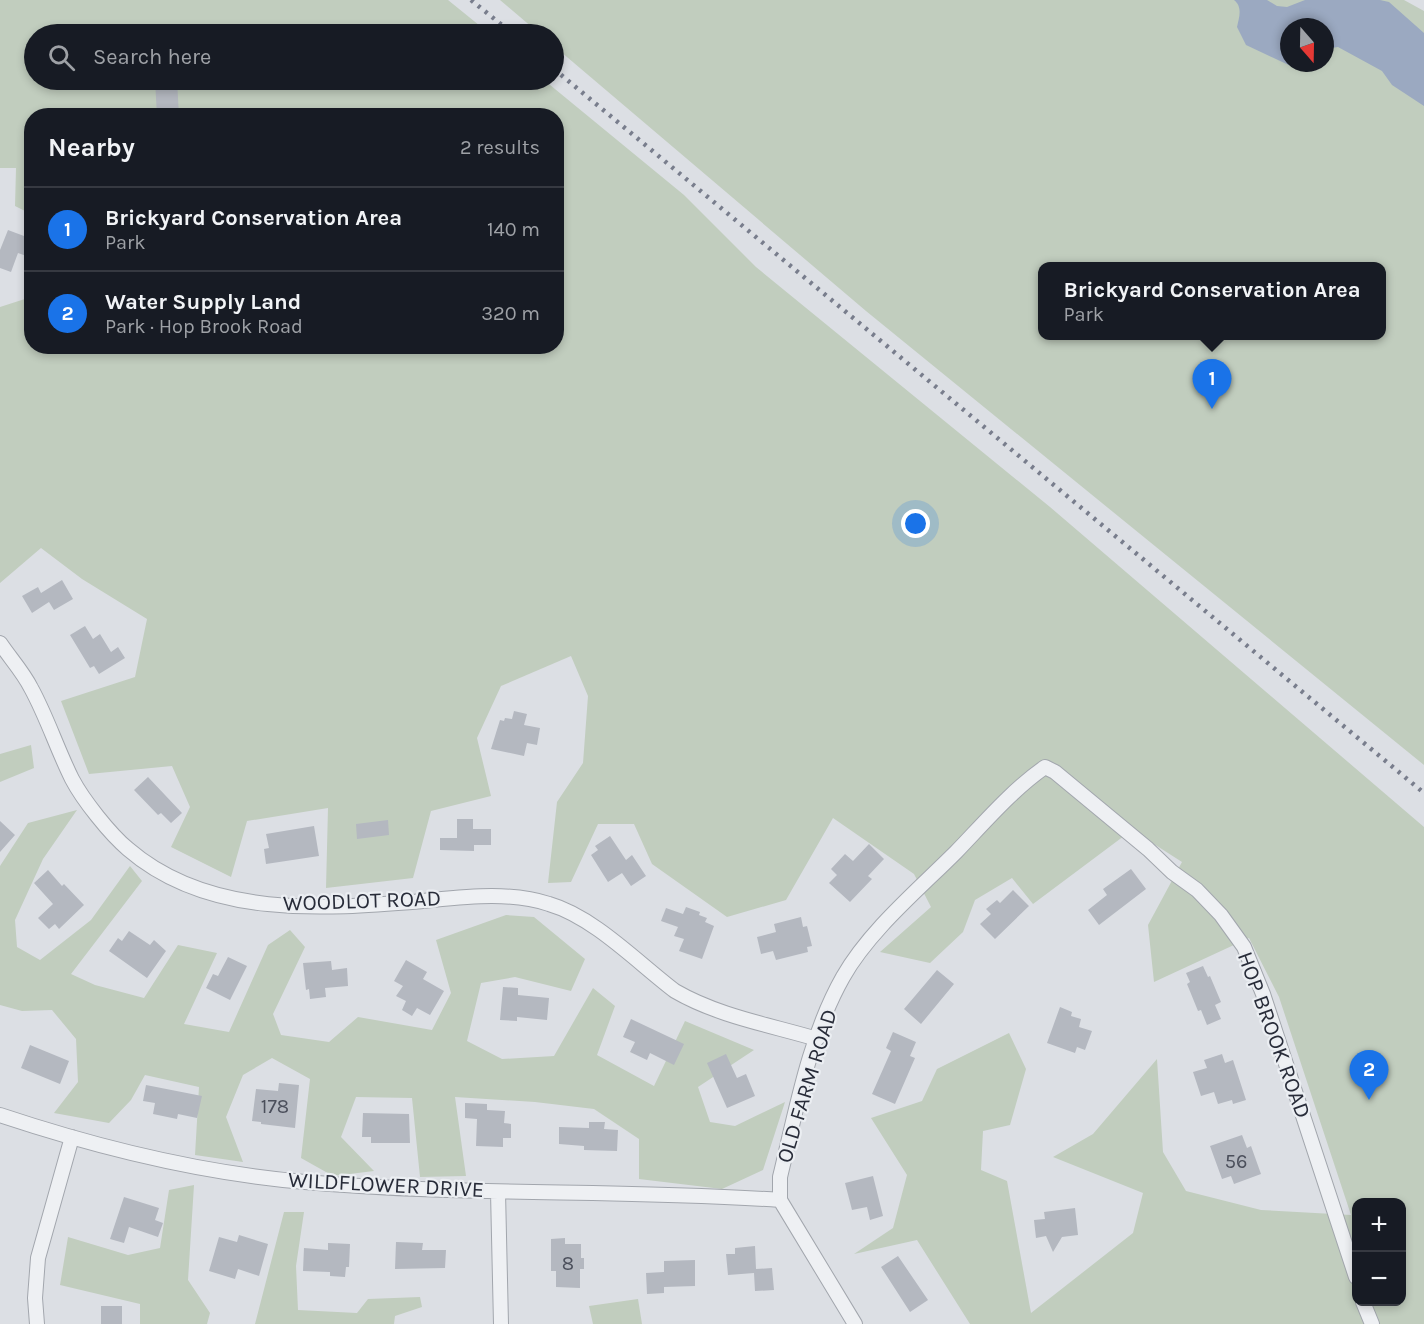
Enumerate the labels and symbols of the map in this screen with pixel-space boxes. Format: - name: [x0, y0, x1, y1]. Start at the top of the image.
- north arrow: [1280, 18, 1334, 72]
- pin: 1: [1192, 360, 1232, 409]
- your location: [901, 509, 930, 538]
- street label: WOODLOT ROAD: [283, 885, 441, 917]
- street label: HOP BROOK ROAD: [1232, 948, 1316, 1122]
- street label: OLD FARM ROAD: [771, 1006, 843, 1166]
- pin: 2: [1350, 1050, 1388, 1100]
- house number: 178: [261, 1095, 289, 1118]
- house number: 56: [1225, 1150, 1247, 1173]
- street label: WILDFLOWER DRIVE: [287, 1167, 485, 1203]
- house number: 8: [562, 1252, 574, 1275]

